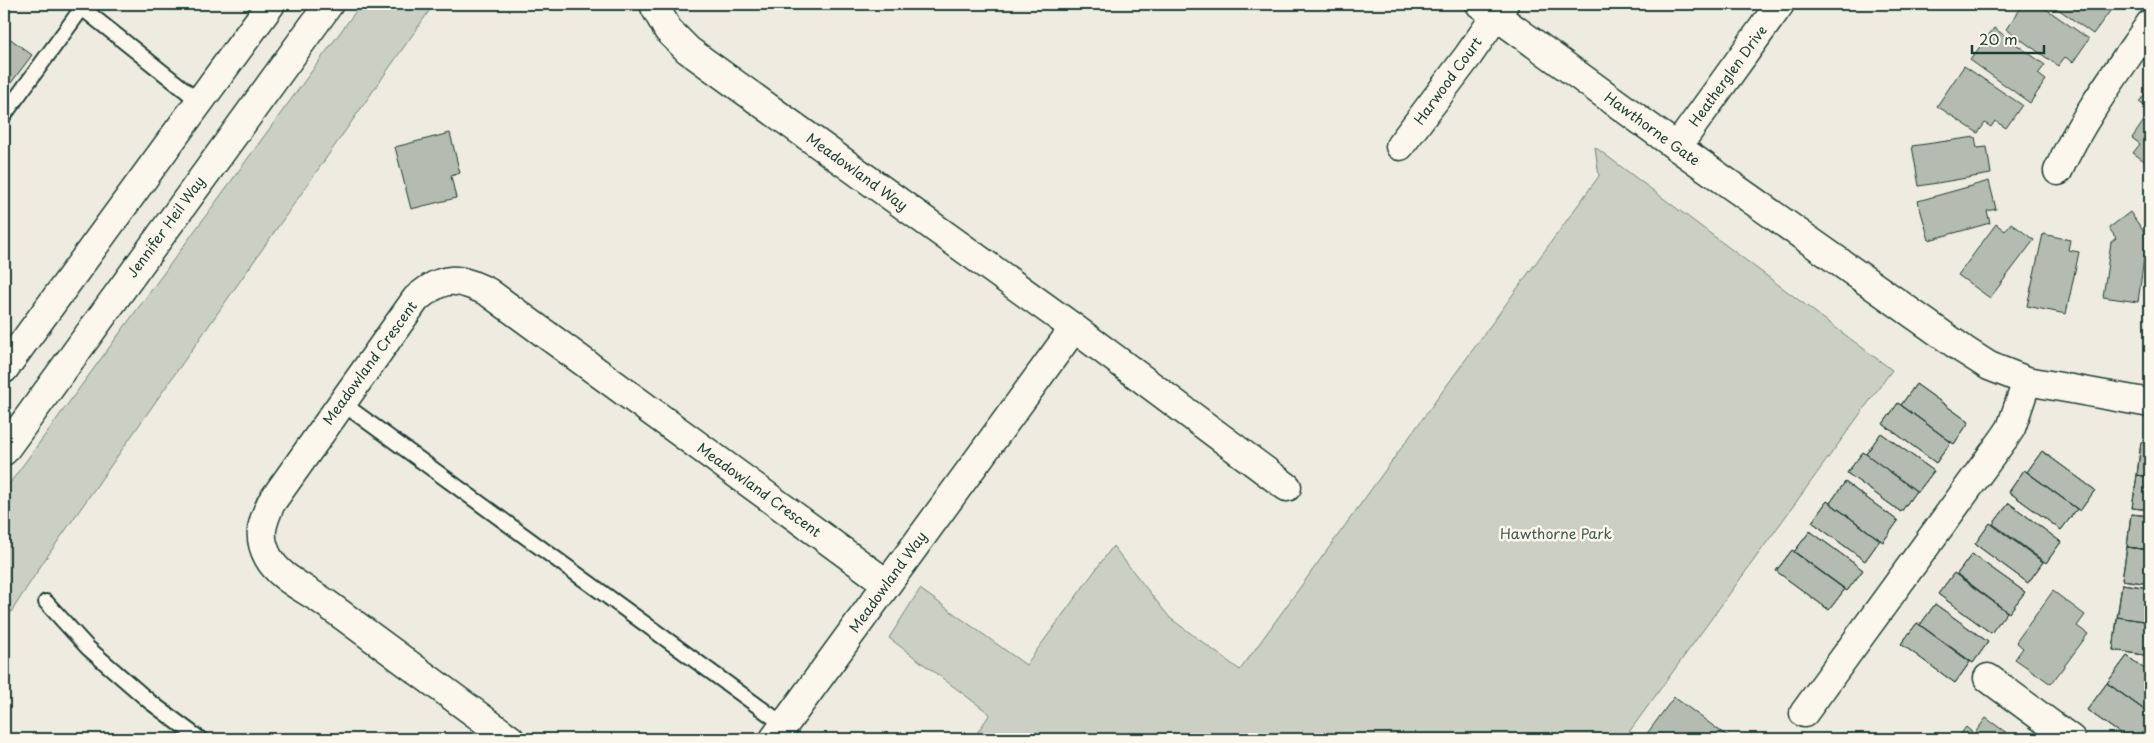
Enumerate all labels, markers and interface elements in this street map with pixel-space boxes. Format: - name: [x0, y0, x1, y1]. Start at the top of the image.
- street label: Heatherglen Drive: [1684, 21, 1772, 131]
- scale bar: [1972, 22, 2044, 54]
- text: 20 m: [1979, 27, 2018, 50]
- street label: Harwood Court: [1409, 32, 1487, 129]
- street label: Hawthorne Gate: [1600, 87, 1704, 170]
- street label: Meadowland Way: [802, 128, 912, 216]
- street label: Jennifer Heil Way: [122, 172, 210, 282]
- street label: Meadowland Crescent: [317, 296, 422, 429]
- street label: Meadowland Crescent: [693, 437, 826, 542]
- park label: Hawthorne Park: [1500, 523, 1613, 544]
- street label: Meadowland Way: [844, 527, 932, 637]

